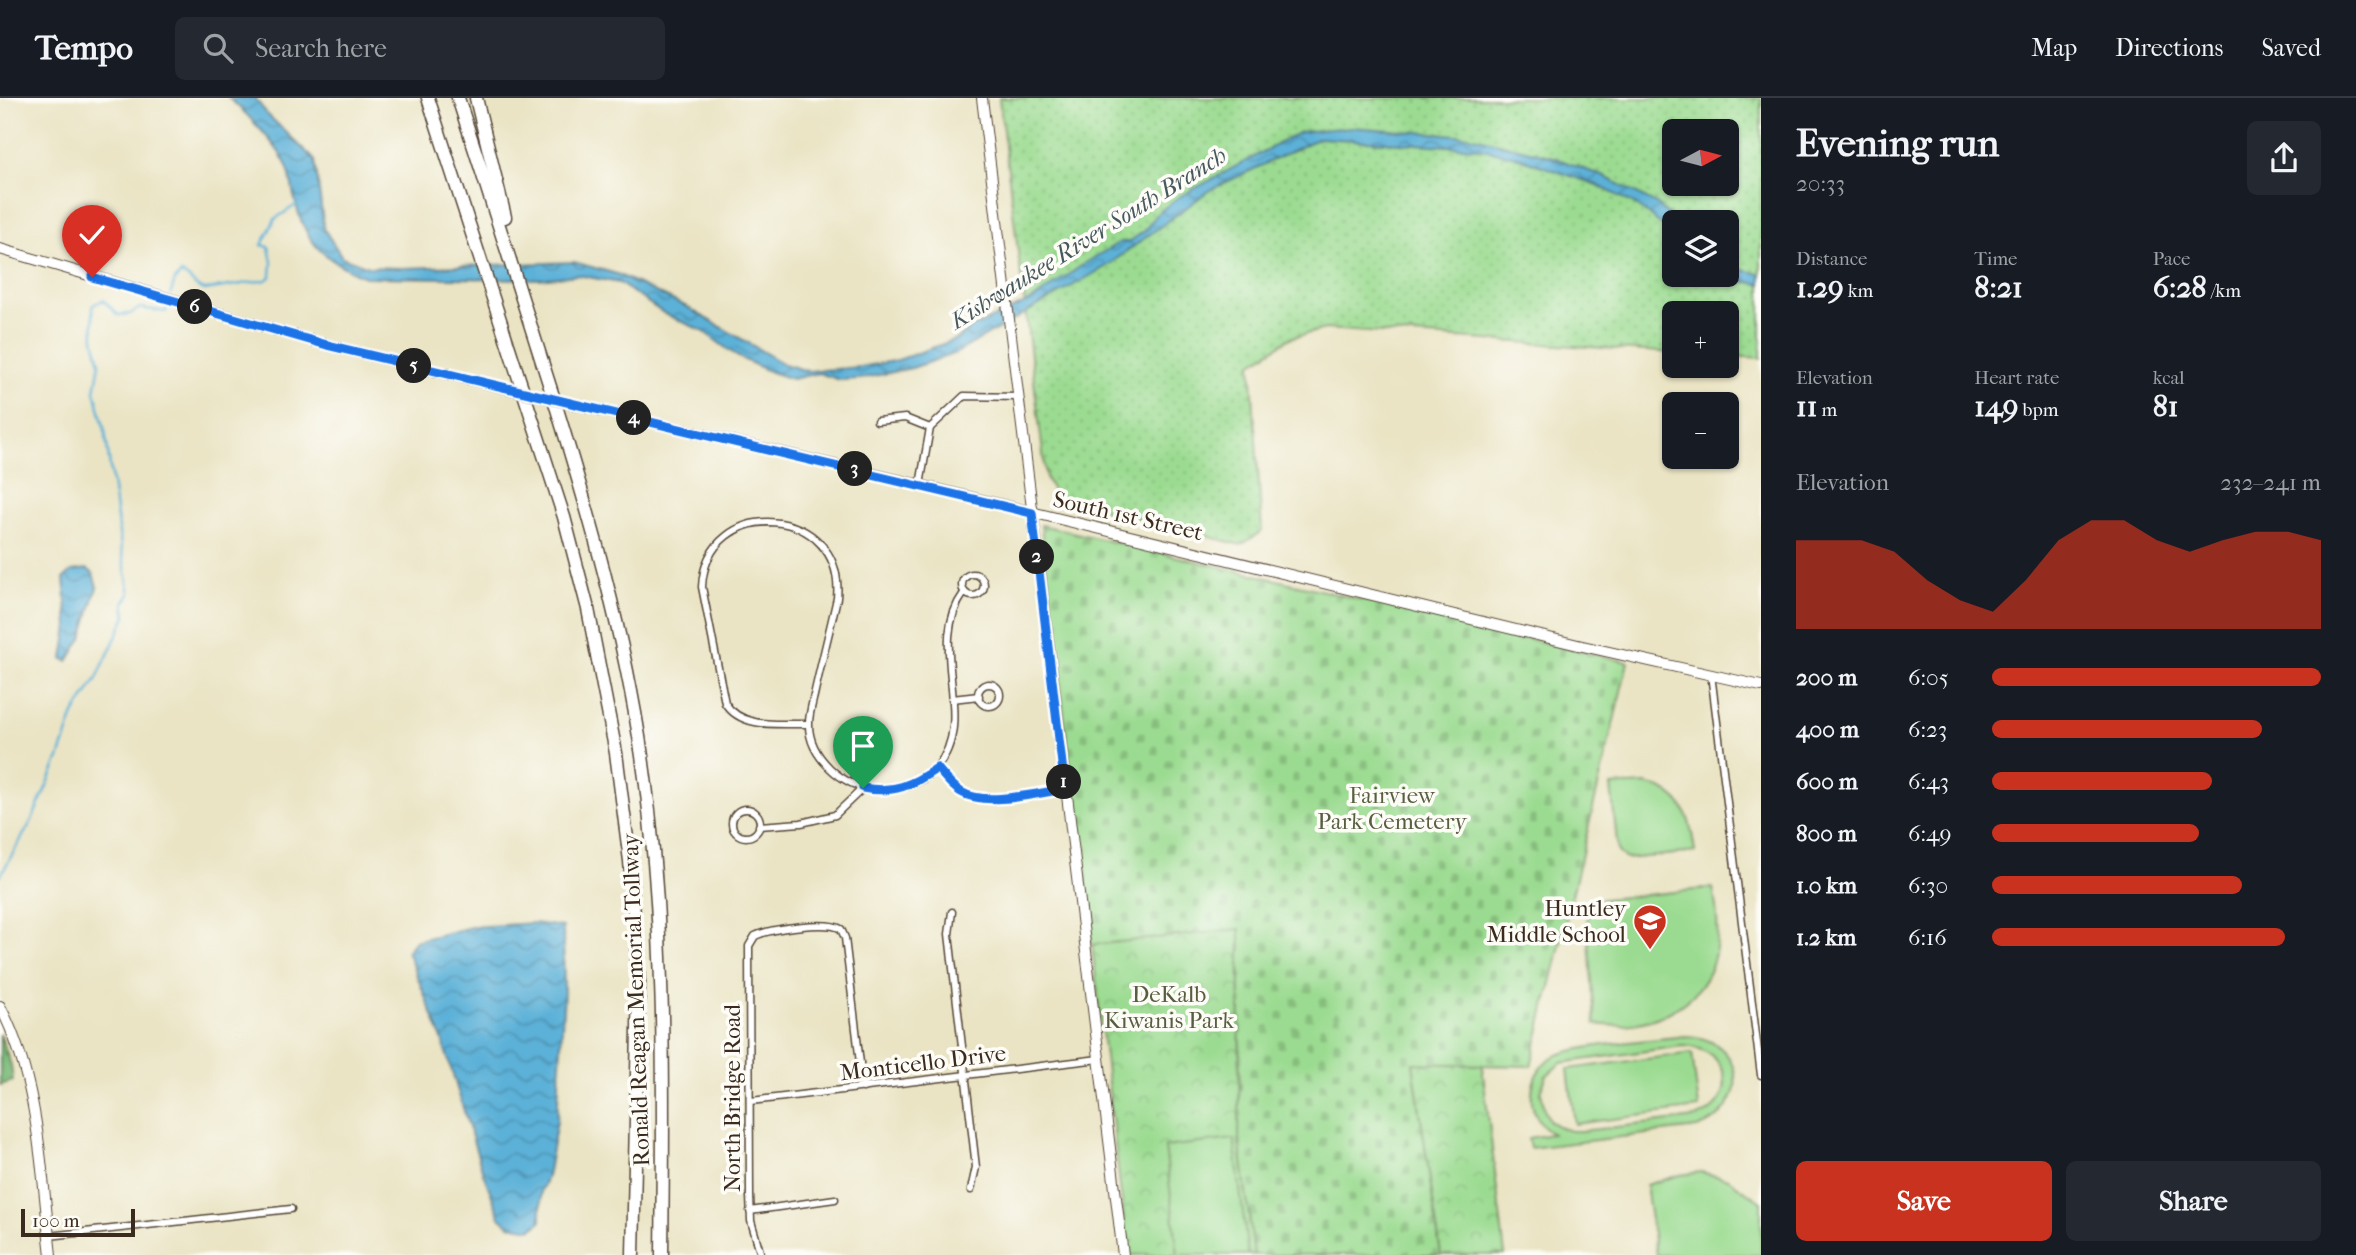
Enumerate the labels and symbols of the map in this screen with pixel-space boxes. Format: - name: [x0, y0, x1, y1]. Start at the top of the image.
- north arrow: [1662, 119, 1740, 196]
- water label: Kishwaukee River South Branch: [943, 141, 1231, 336]
- pin: [62, 205, 122, 277]
- pin: 6: [178, 290, 212, 325]
- pin: 5: [396, 348, 432, 384]
- pin: 4: [616, 400, 652, 436]
- pin: 3: [838, 452, 872, 486]
- street label: South 1st Street: [1050, 486, 1206, 546]
- pin: 2: [1020, 540, 1054, 574]
- pin: [833, 716, 893, 788]
- pin: 1: [1046, 764, 1082, 800]
- park label: Fairview Park Cemetery: [1317, 782, 1468, 835]
- street label: Ronald Reagan Memorial Tollway: [617, 832, 655, 1167]
- place label: Huntley Middle School: [1487, 895, 1627, 948]
- school or university icon: Huntley Middle School: [1631, 902, 1669, 951]
- park label: DeKalb Kiwanis Park: [1104, 981, 1235, 1034]
- street label: North Bridge Road: [719, 1003, 746, 1192]
- street label: Monticello Drive: [838, 1039, 1008, 1087]
- scale bar: [21, 1206, 135, 1238]

